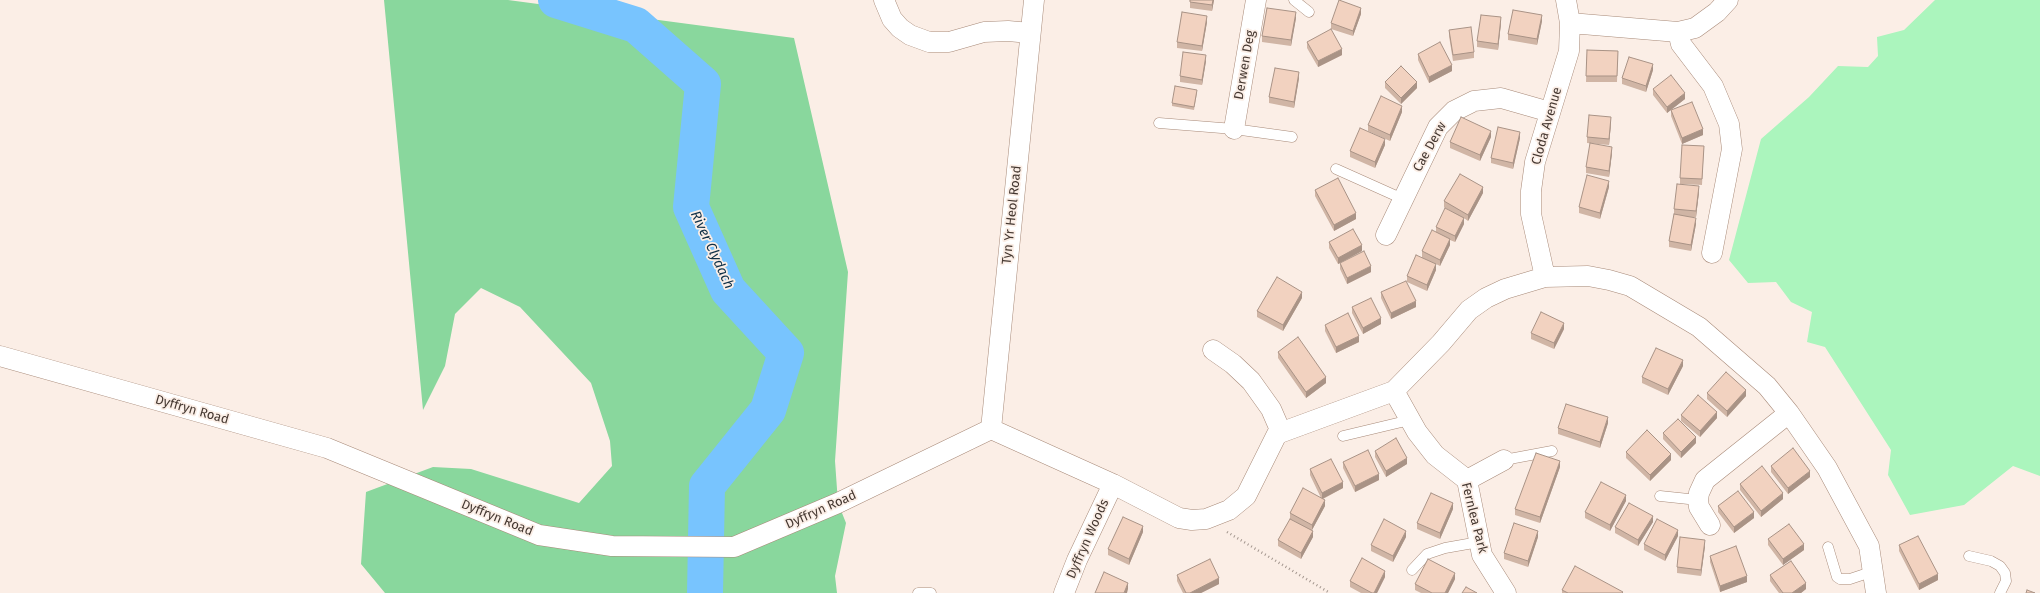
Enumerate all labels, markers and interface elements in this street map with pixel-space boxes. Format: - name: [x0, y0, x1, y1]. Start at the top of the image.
- street label: Derwen Deg: [1231, 29, 1259, 101]
- street label: Cloda Avenue: [1528, 85, 1566, 167]
- street label: Cae Derw: [1410, 119, 1450, 175]
- street label: Tyn Yr Heol Road: [999, 165, 1025, 265]
- water label: River Clydach: [687, 208, 737, 292]
- street label: Dyffryn Road: [153, 392, 231, 428]
- street label: Fernlea Park: [1458, 481, 1490, 555]
- street label: Dyffryn Road: [783, 487, 859, 533]
- street label: Dyffryn Road: [459, 497, 535, 539]
- street label: Dyffryn Woods: [1063, 497, 1113, 581]

